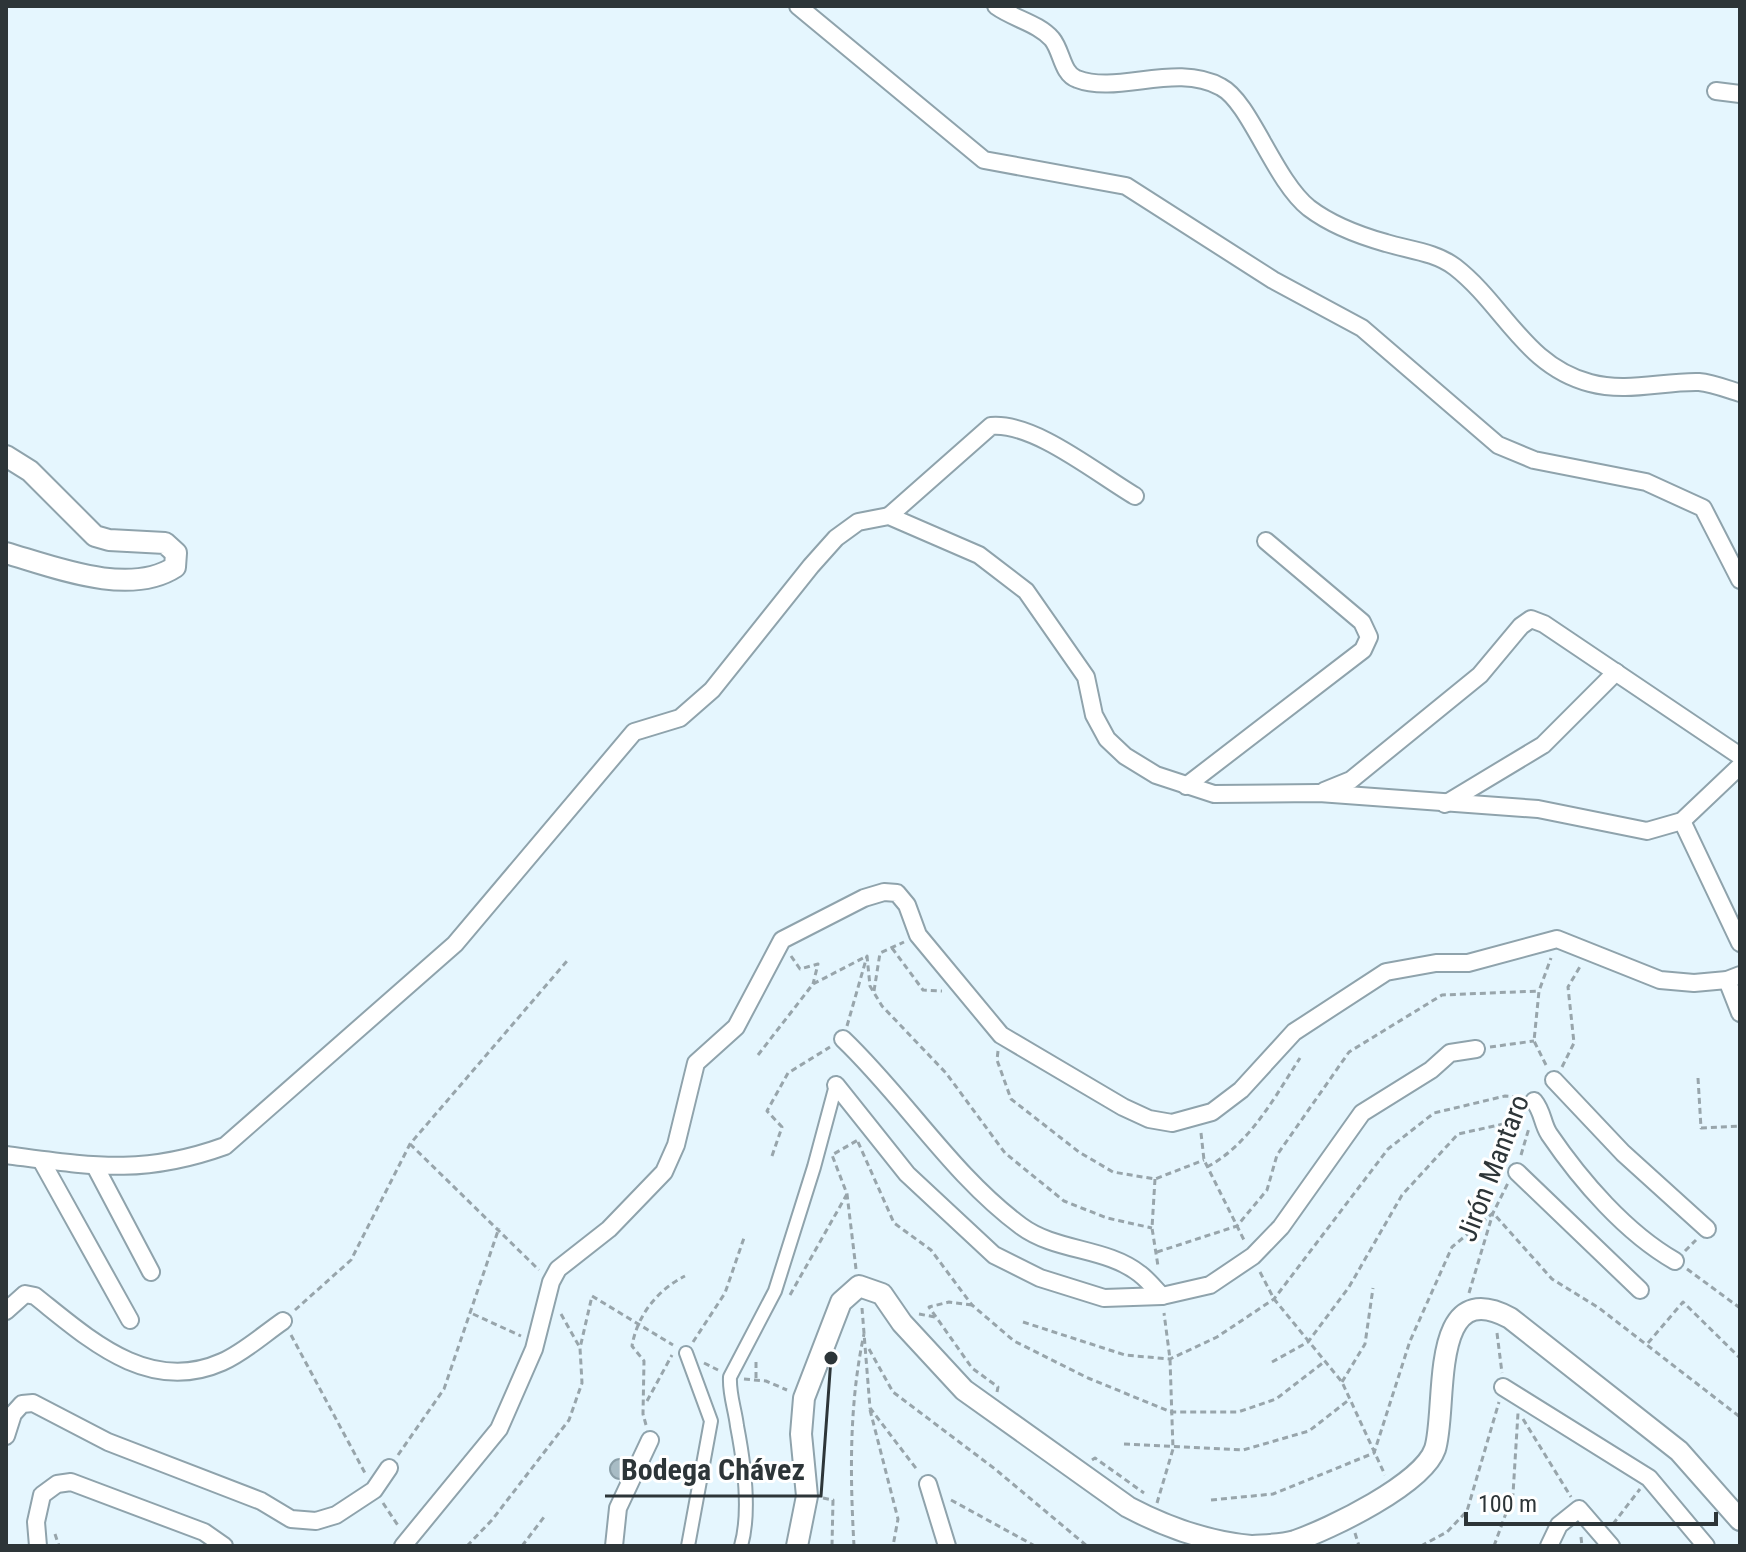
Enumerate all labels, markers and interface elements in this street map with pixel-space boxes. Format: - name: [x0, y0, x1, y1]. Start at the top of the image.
- street label: Jirón Mantaro: [1450, 1090, 1536, 1246]
- callout: Bodega Chávez: [605, 1442, 821, 1496]
- text: Bodega Chávez: [621, 1452, 805, 1487]
- scale bar: [1466, 1476, 1716, 1526]
- text: 100 m: [1478, 1490, 1537, 1518]

